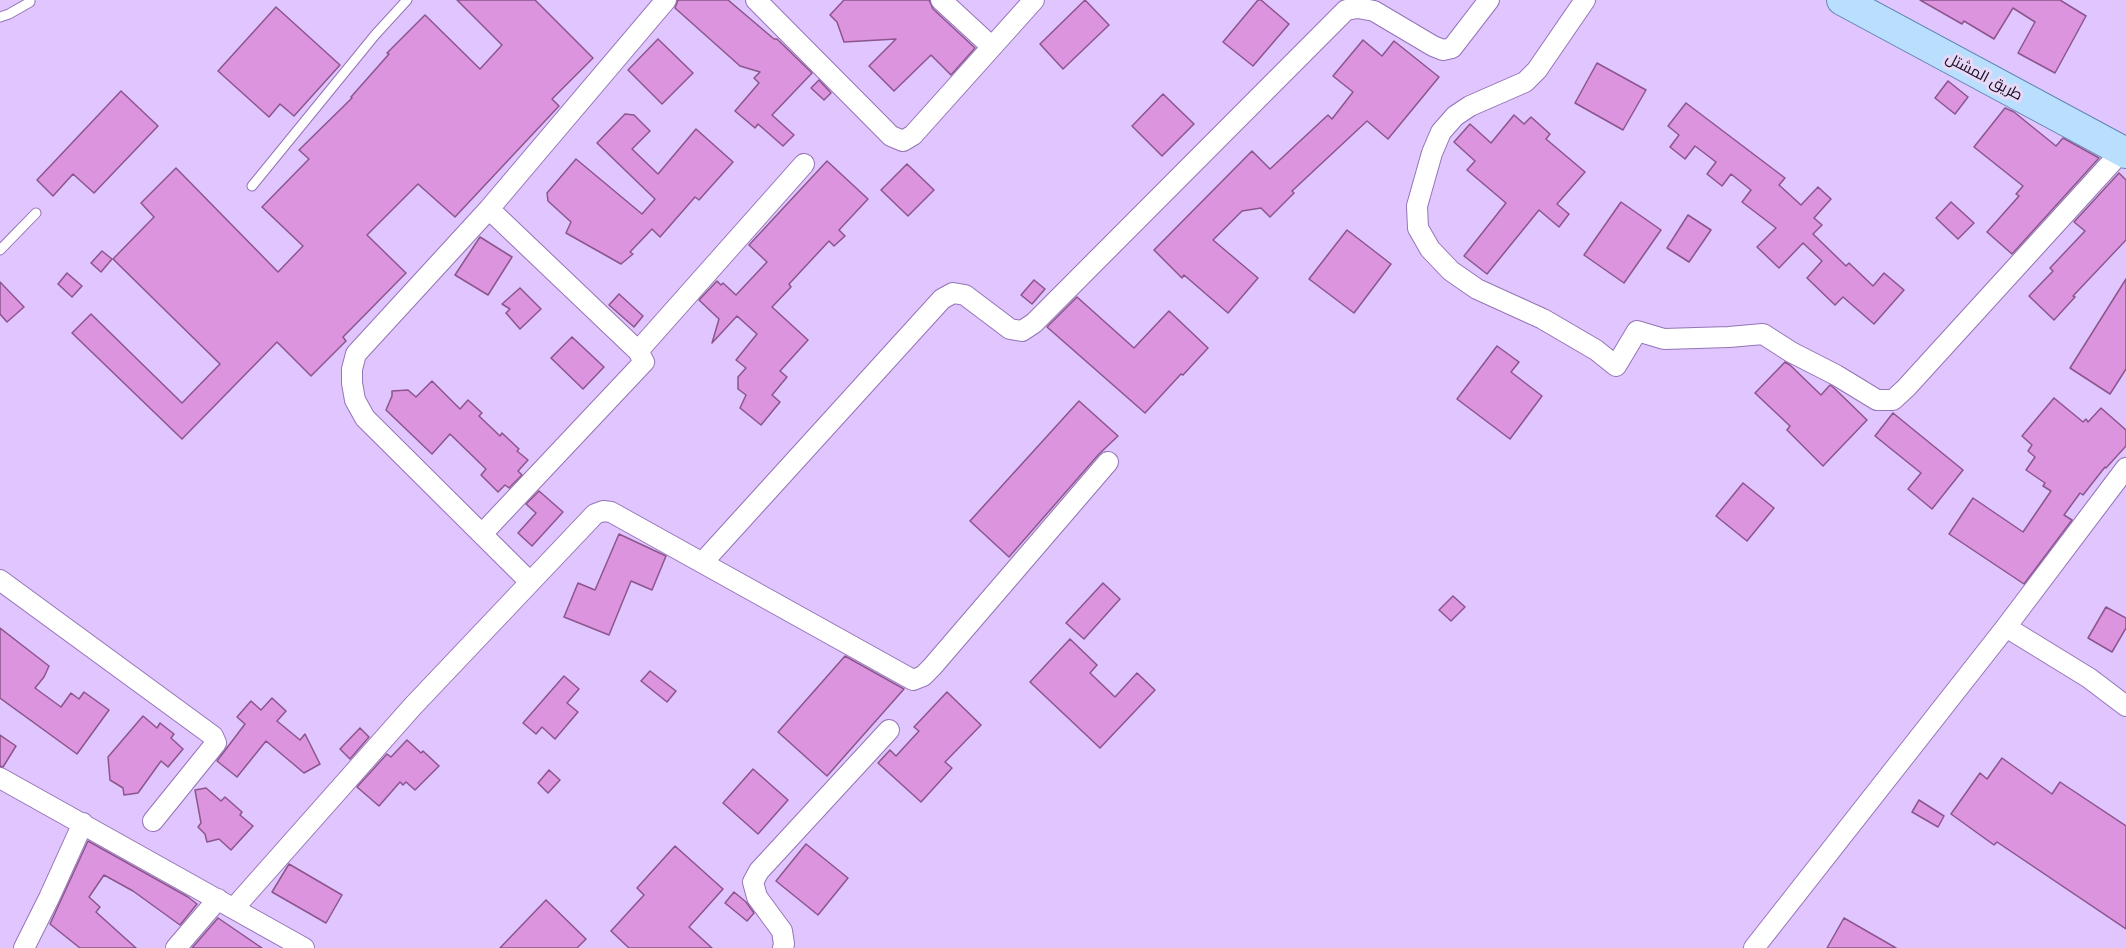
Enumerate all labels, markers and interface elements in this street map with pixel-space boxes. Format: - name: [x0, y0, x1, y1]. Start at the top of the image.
- street label: طريق المشتل: [1943, 49, 2025, 105]

